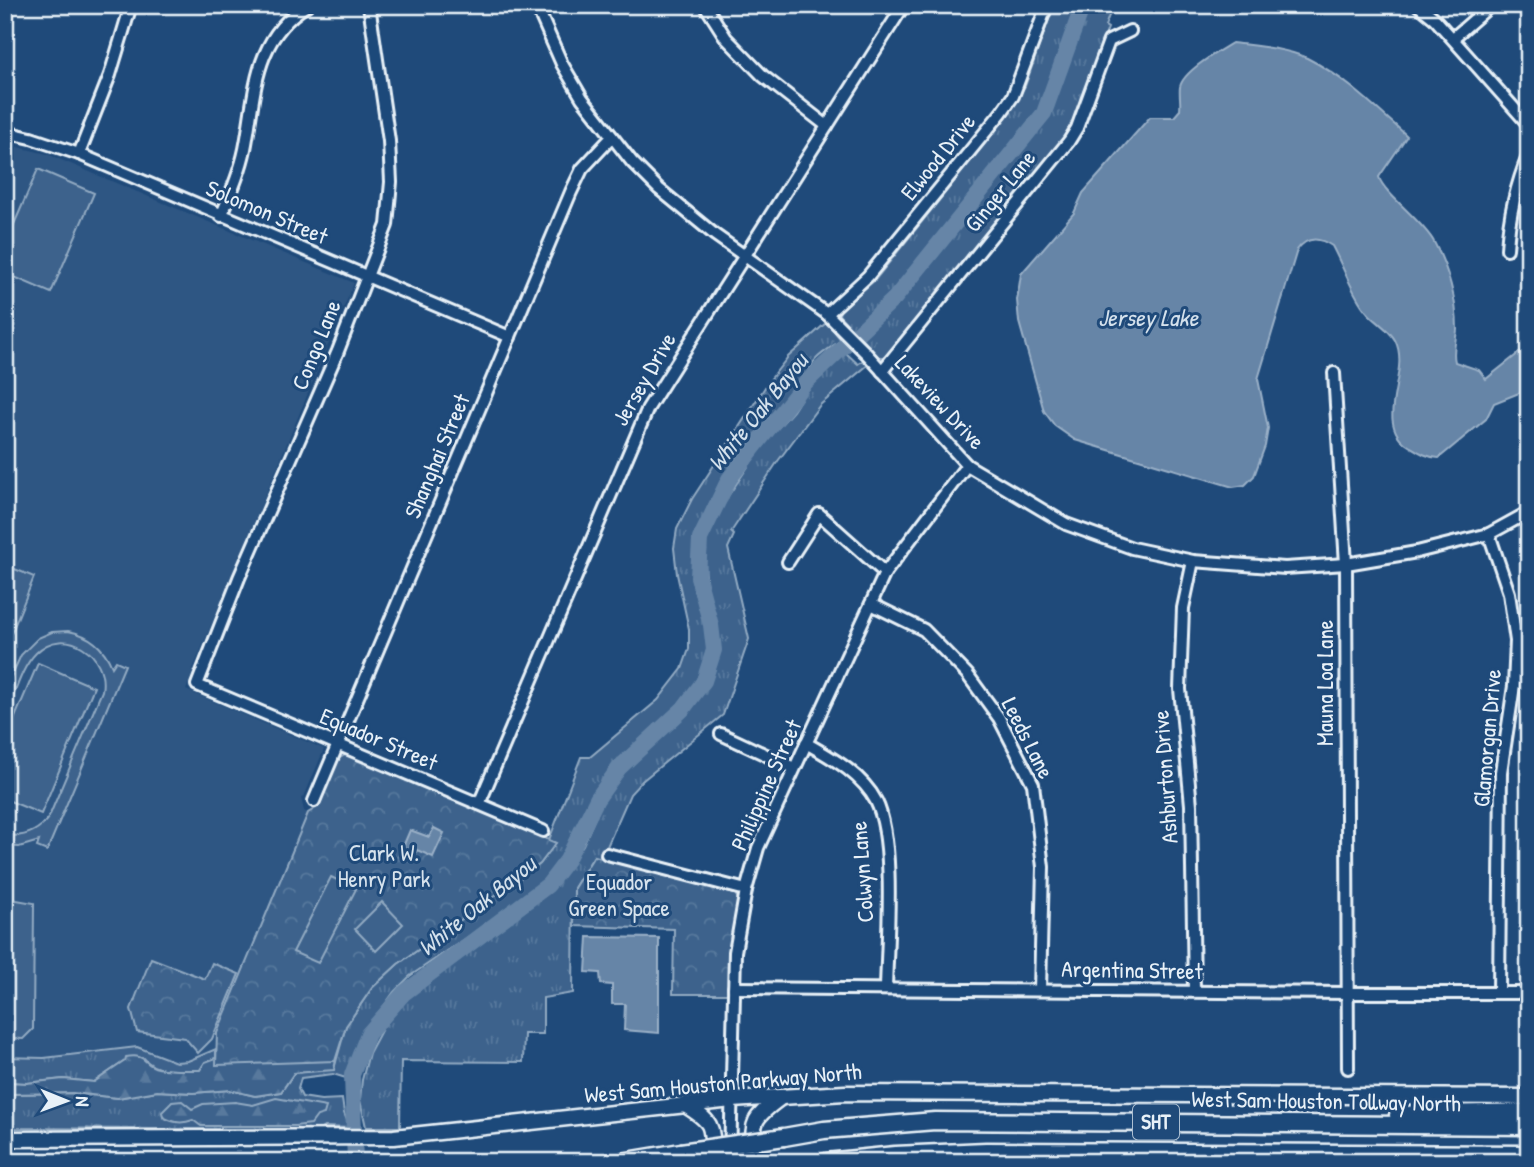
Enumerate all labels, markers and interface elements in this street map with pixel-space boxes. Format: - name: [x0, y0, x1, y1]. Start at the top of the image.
- street label: Elwood Drive: [893, 107, 982, 206]
- street label: Ginger Lane: [957, 143, 1042, 238]
- street label: Solomon Street: [202, 172, 334, 252]
- street label: Congo Lane: [284, 295, 348, 394]
- water label: Jersey Lake: [1098, 301, 1199, 334]
- street label: Jersey Drive: [604, 326, 683, 431]
- water label: White Oak Bayou: [700, 344, 817, 478]
- street label: Lakeview Drive: [888, 348, 992, 456]
- street label: Shanghai Street: [396, 388, 477, 523]
- street label: Mauna Loa Lane: [1309, 620, 1340, 746]
- street label: Glamorgan Drive: [1465, 668, 1508, 808]
- street label: Leeds Lane: [995, 692, 1062, 784]
- street label: Equador Street: [316, 700, 444, 778]
- street label: Ashburton Drive: [1144, 709, 1185, 845]
- street label: Philippine Street: [723, 713, 809, 855]
- street label: Colwyn Lane: [843, 820, 880, 924]
- park label: Clark W. Henry Park: [338, 837, 431, 894]
- water label: White Oak Bayou: [411, 846, 544, 963]
- park label: Equador Green Space: [568, 866, 670, 923]
- street label: Argentina Street: [1061, 953, 1204, 986]
- street label: West Sam Houston Parkway North: [583, 1055, 863, 1110]
- north arrow: [32, 1066, 102, 1136]
- street label: West Sam Houston Tollway North: [1191, 1083, 1461, 1118]
- text: N: [70, 1096, 96, 1107]
- road number: SHT: [1133, 1104, 1179, 1140]

